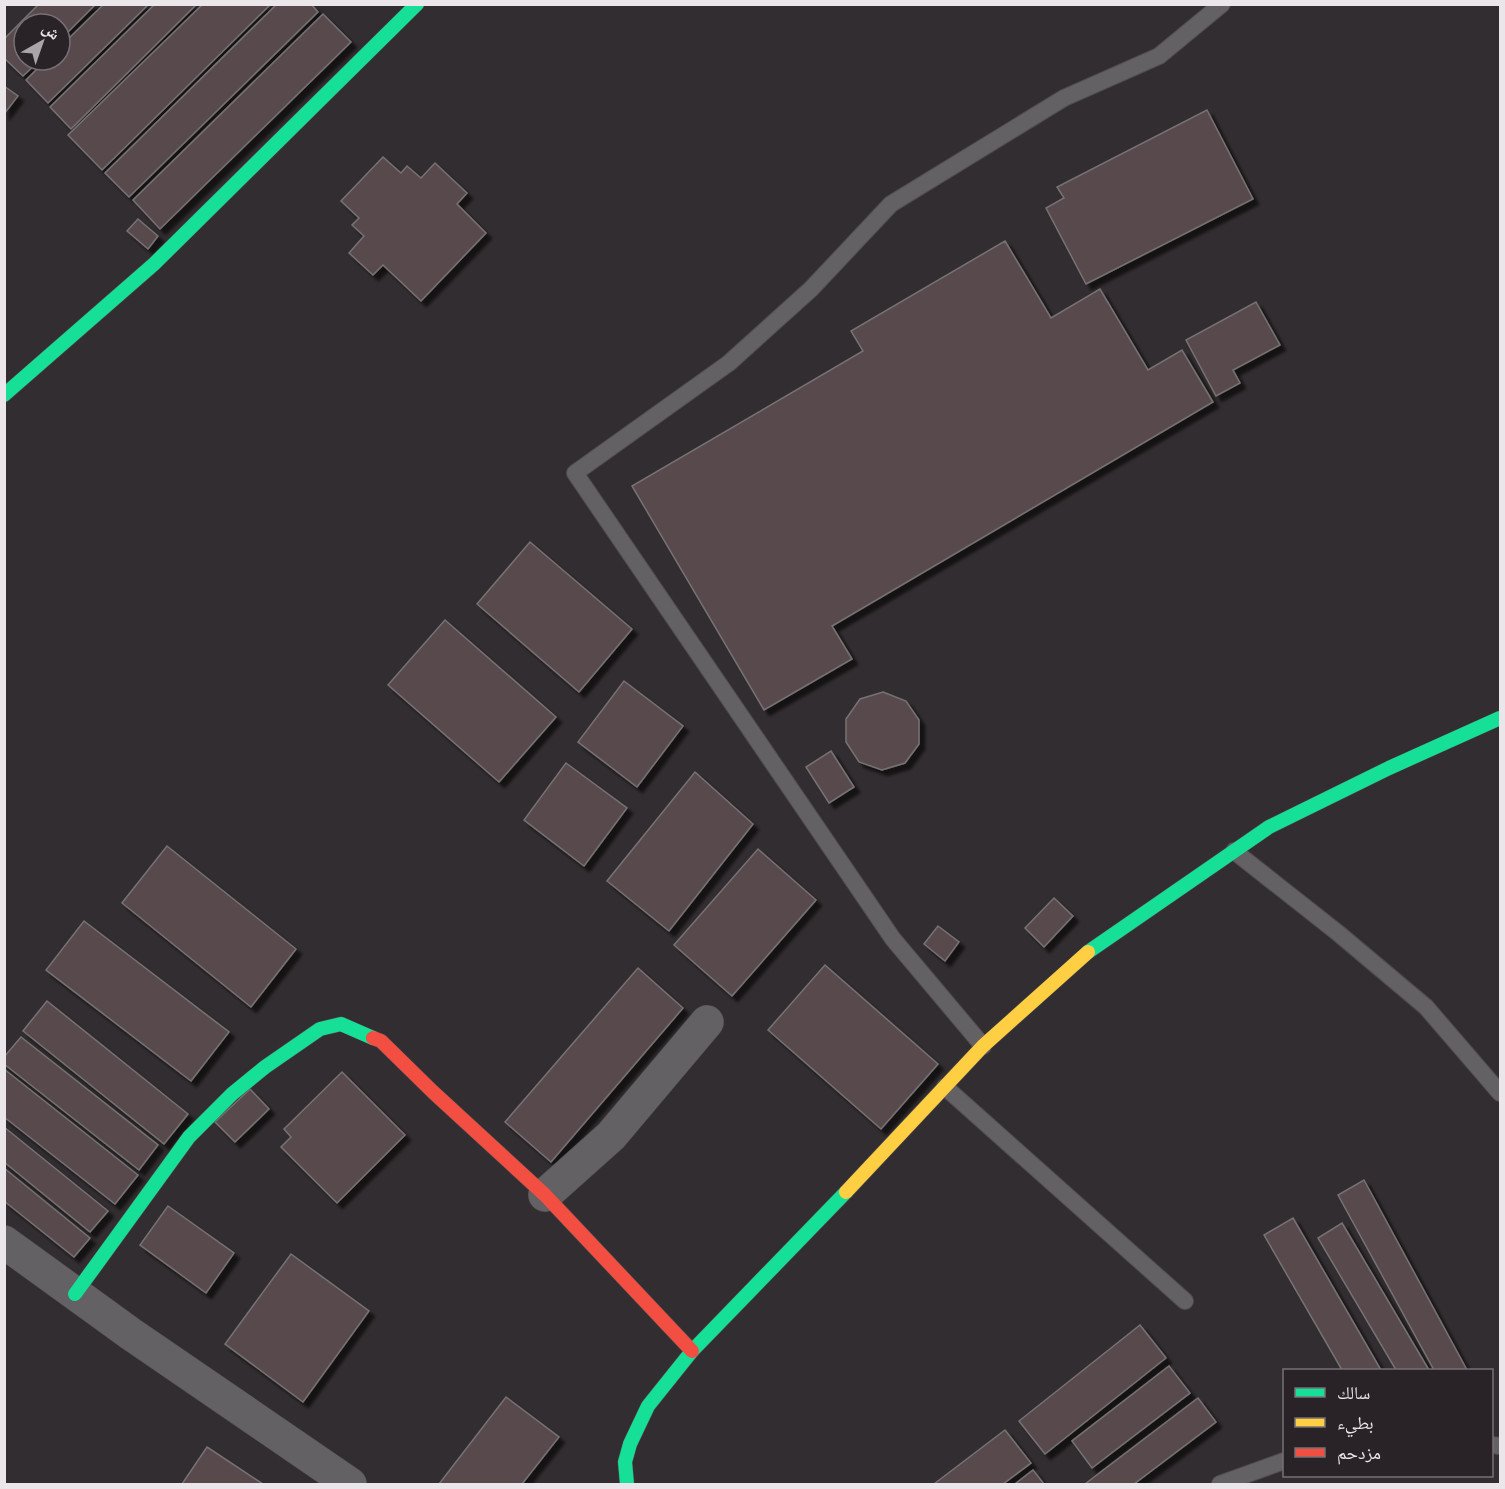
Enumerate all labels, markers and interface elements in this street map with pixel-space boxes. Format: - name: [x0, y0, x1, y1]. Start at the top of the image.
- north arrow: [12, 12, 72, 72]
- text: ش: [39, 17, 65, 44]
- legend: [1283, 1369, 1493, 1477]
- text: سالك: [1337, 1381, 1370, 1403]
- text: بطيء: [1337, 1411, 1374, 1438]
- text: مزدحم: [1337, 1441, 1381, 1465]

